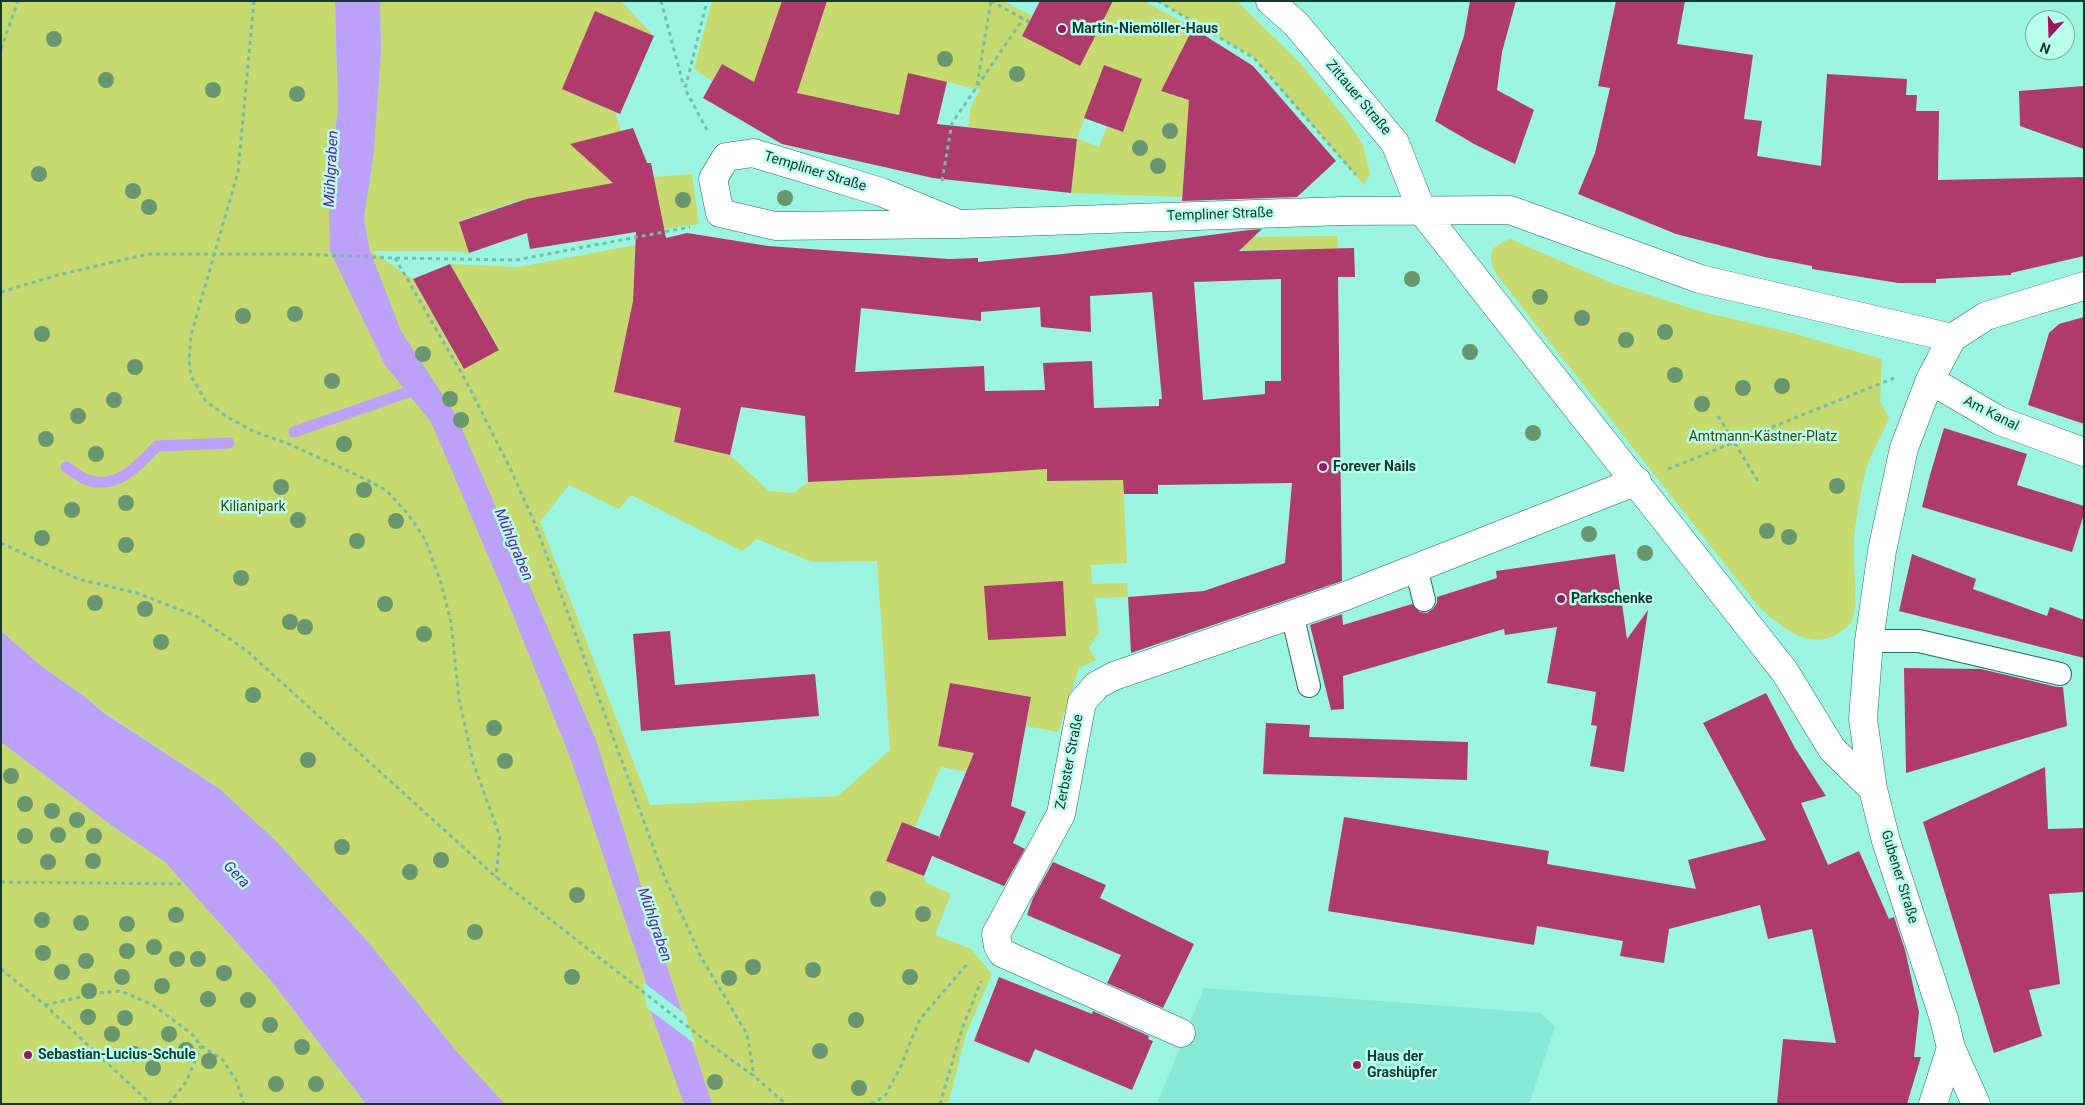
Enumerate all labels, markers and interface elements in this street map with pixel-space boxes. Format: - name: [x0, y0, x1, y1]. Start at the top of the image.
- north arrow: [2025, 10, 2075, 60]
- place label: Martin-Niemöller-Haus: [1072, 21, 1218, 37]
- marker: Martin-Niemöller-Haus: [1056, 23, 1068, 35]
- text: N: [2038, 39, 2053, 57]
- street label: Zittauer Straße: [1322, 57, 1394, 139]
- water label: Mühlgraben: [321, 130, 343, 208]
- street label: Templiner Straße: [762, 148, 868, 196]
- street label: Templiner Straße: [1167, 205, 1273, 225]
- street label: Am Kanal: [1960, 393, 2022, 435]
- park label: Amtmann-Kästner-Platz: [1689, 429, 1837, 445]
- place label: Forever Nails: [1333, 459, 1416, 475]
- marker: Forever Nails: [1317, 461, 1329, 473]
- park label: Kilianipark: [220, 499, 286, 515]
- water label: Mühlgraben: [490, 506, 536, 584]
- place label: Parkschenke: [1571, 591, 1653, 607]
- marker: Parkschenke: [1555, 593, 1567, 605]
- street label: Zerbster Straße: [1053, 713, 1087, 811]
- street label: Gubener Straße: [1877, 828, 1921, 926]
- water label: Gera: [219, 858, 253, 892]
- water label: Mühlgraben: [633, 886, 675, 964]
- place label: Sebastian-Lucius-Schule: [38, 1047, 196, 1063]
- marker: Sebastian-Lucius-Schule: [22, 1049, 34, 1061]
- place label: Haus der Grashüpfer: [1367, 1049, 1437, 1082]
- marker: Haus der Grashüpfer: [1351, 1059, 1363, 1071]

